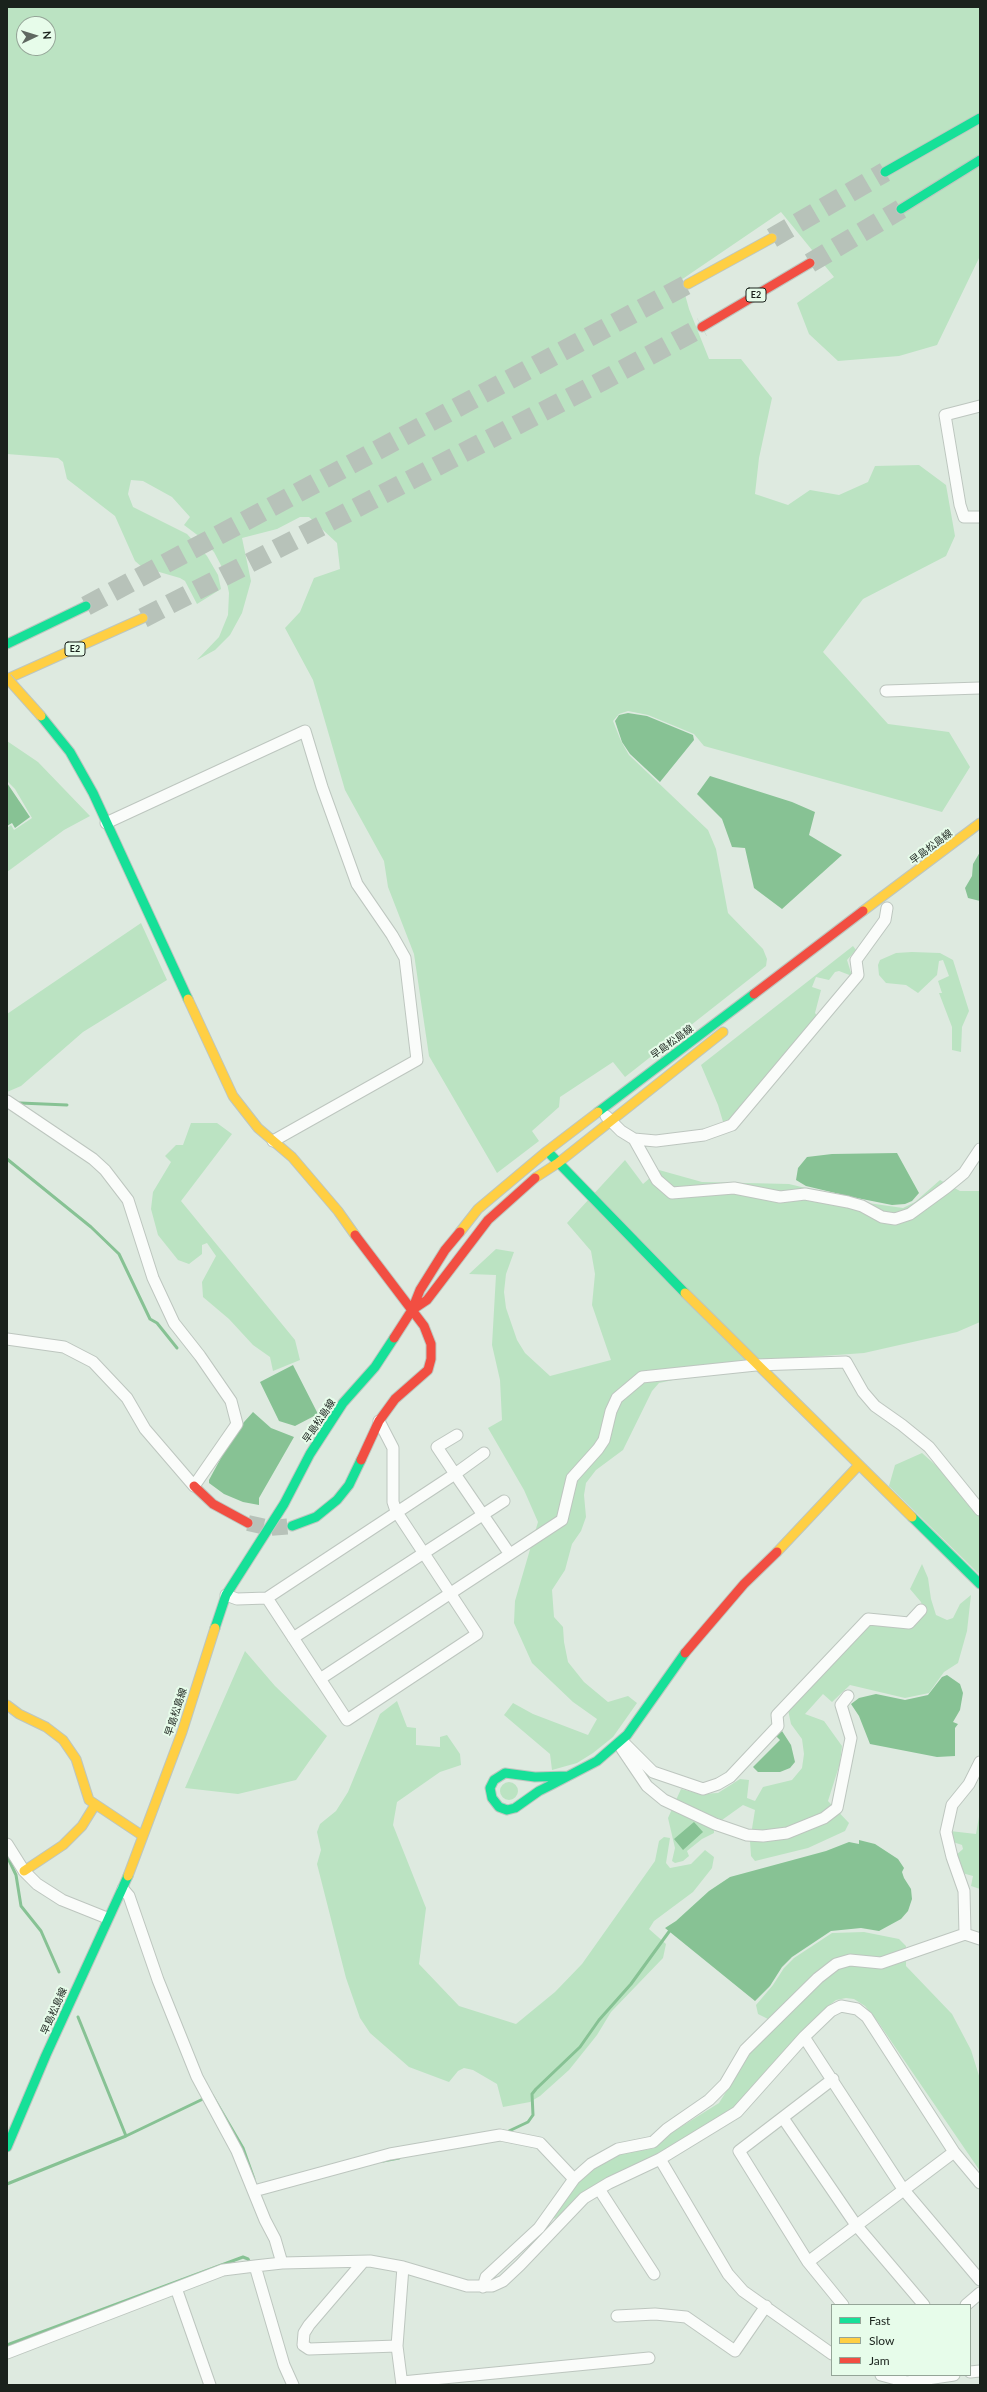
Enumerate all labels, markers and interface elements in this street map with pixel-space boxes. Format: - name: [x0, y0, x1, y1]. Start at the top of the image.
- north arrow: [16, 16, 56, 56]
- text: N: [41, 31, 54, 40]
- road number: E2: [746, 288, 766, 302]
- road number: E2: [65, 642, 85, 656]
- street label: 早島松島線: [907, 827, 955, 867]
- street label: 早島松島線: [648, 1022, 696, 1062]
- street label: 早島松島線: [300, 1397, 338, 1445]
- street label: 早島松島線: [163, 1686, 189, 1738]
- street label: 早島松島線: [38, 1986, 70, 2036]
- legend: [831, 2304, 971, 2376]
- text: Fast: [869, 2313, 890, 2328]
- text: Slow: [869, 2333, 894, 2348]
- text: Jam: [869, 2353, 890, 2368]

